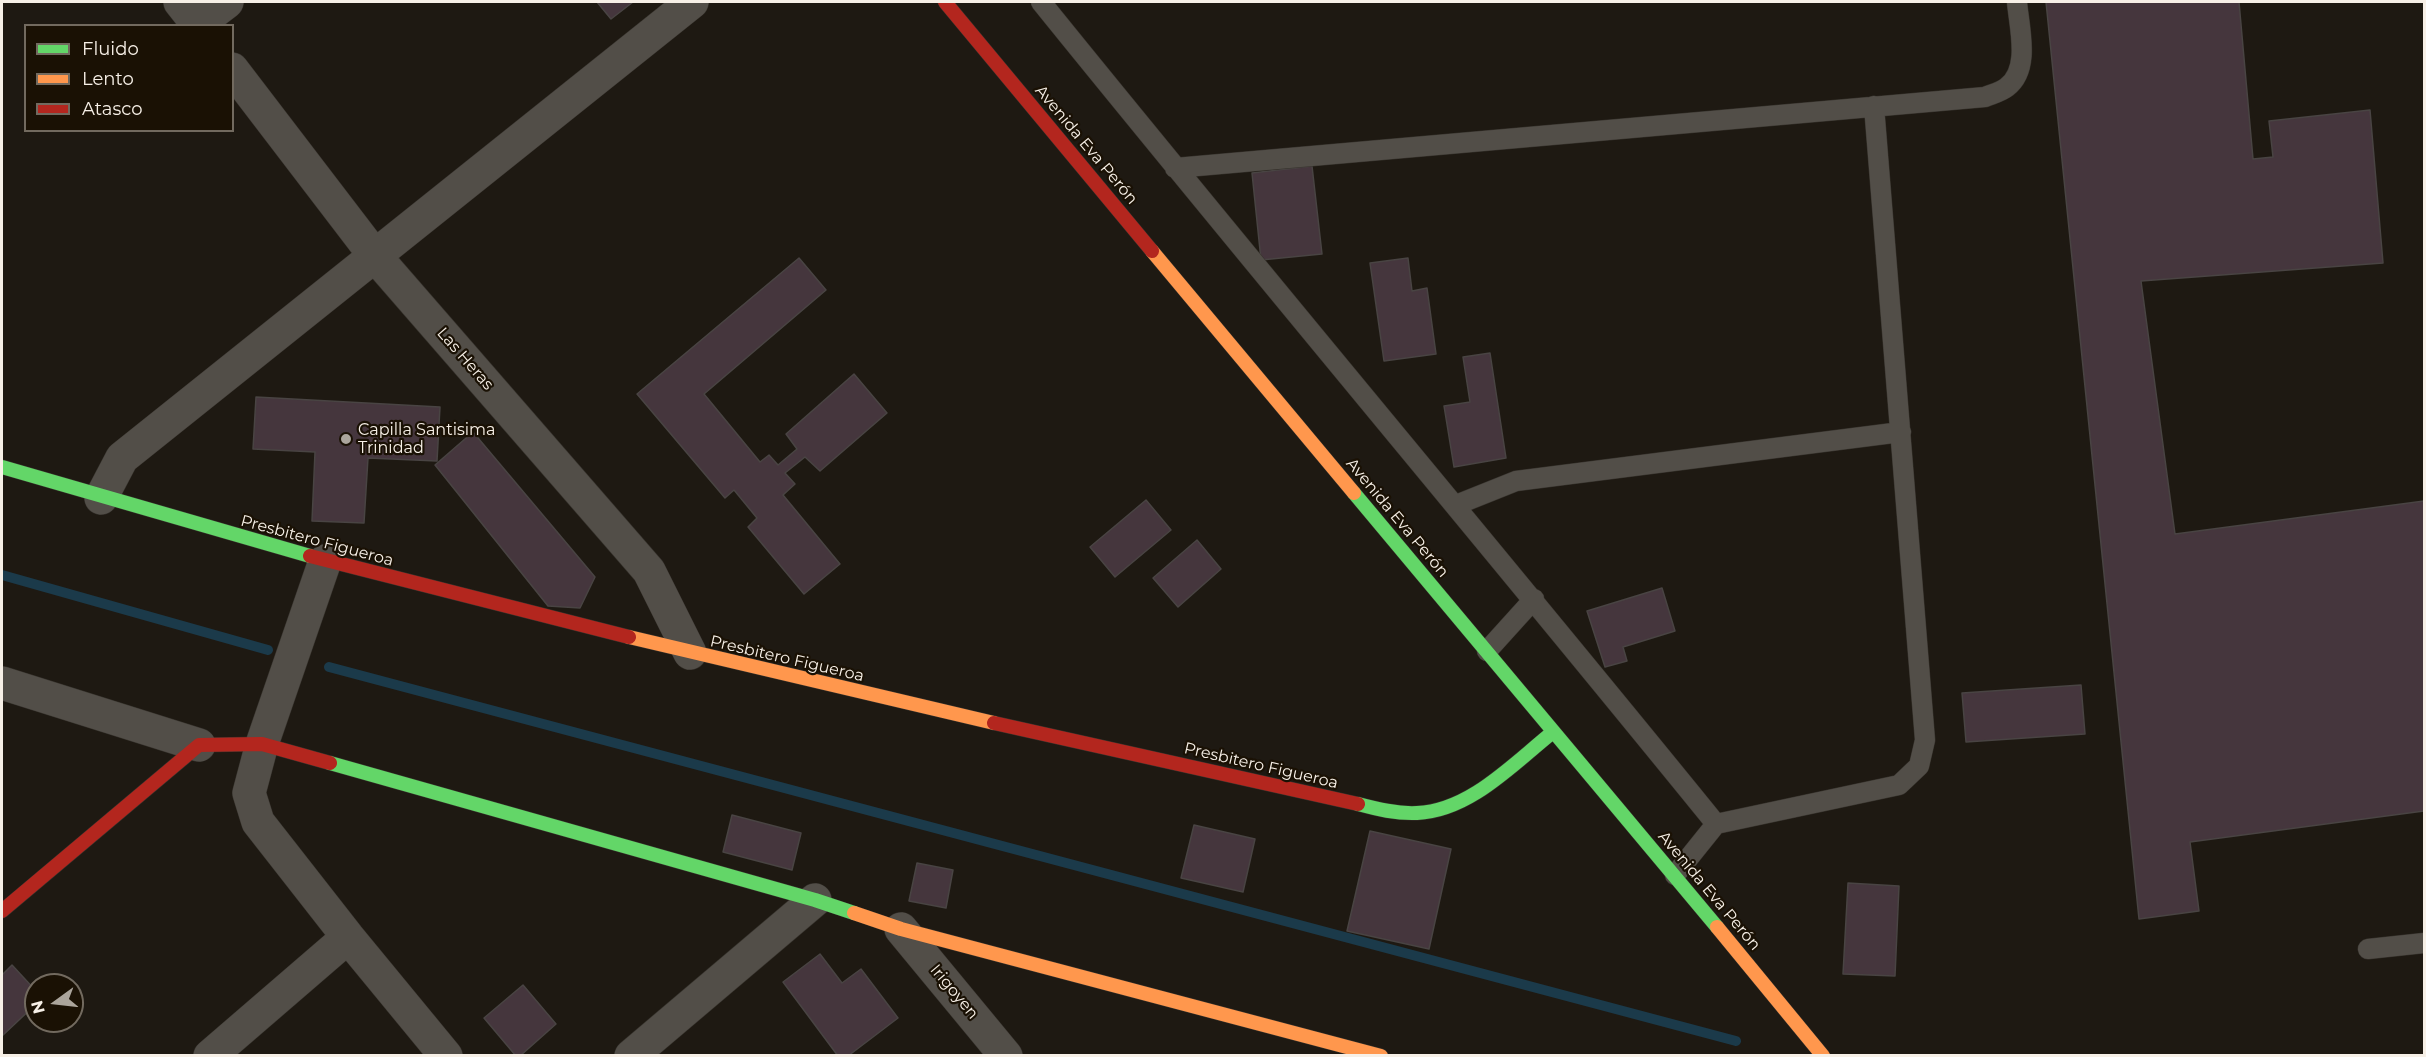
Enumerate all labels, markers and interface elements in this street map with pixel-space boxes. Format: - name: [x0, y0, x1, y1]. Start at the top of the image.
- legend: [24, 24, 234, 132]
- text: Fluido: [82, 38, 139, 60]
- text: Lento: [82, 68, 134, 90]
- street label: Avenida Eva Perón: [1031, 82, 1141, 208]
- text: Atasco: [82, 98, 142, 120]
- street label: Las Heras: [433, 324, 497, 394]
- place label: Capilla Santisima Trinidad: [358, 420, 495, 458]
- marker: Capilla Santisima Trinidad: [339, 432, 353, 446]
- street label: Avenida Eva Perón: [1342, 455, 1452, 581]
- street label: Presbitero Figueroa: [238, 511, 396, 571]
- street label: Presbitero Figueroa: [708, 632, 866, 686]
- street label: Presbitero Figueroa: [1182, 739, 1340, 793]
- street label: Avenida Eva Perón: [1654, 828, 1764, 954]
- street label: Irigoyen: [926, 961, 982, 1023]
- north arrow: [24, 973, 84, 1033]
- text: N: [27, 999, 49, 1016]

